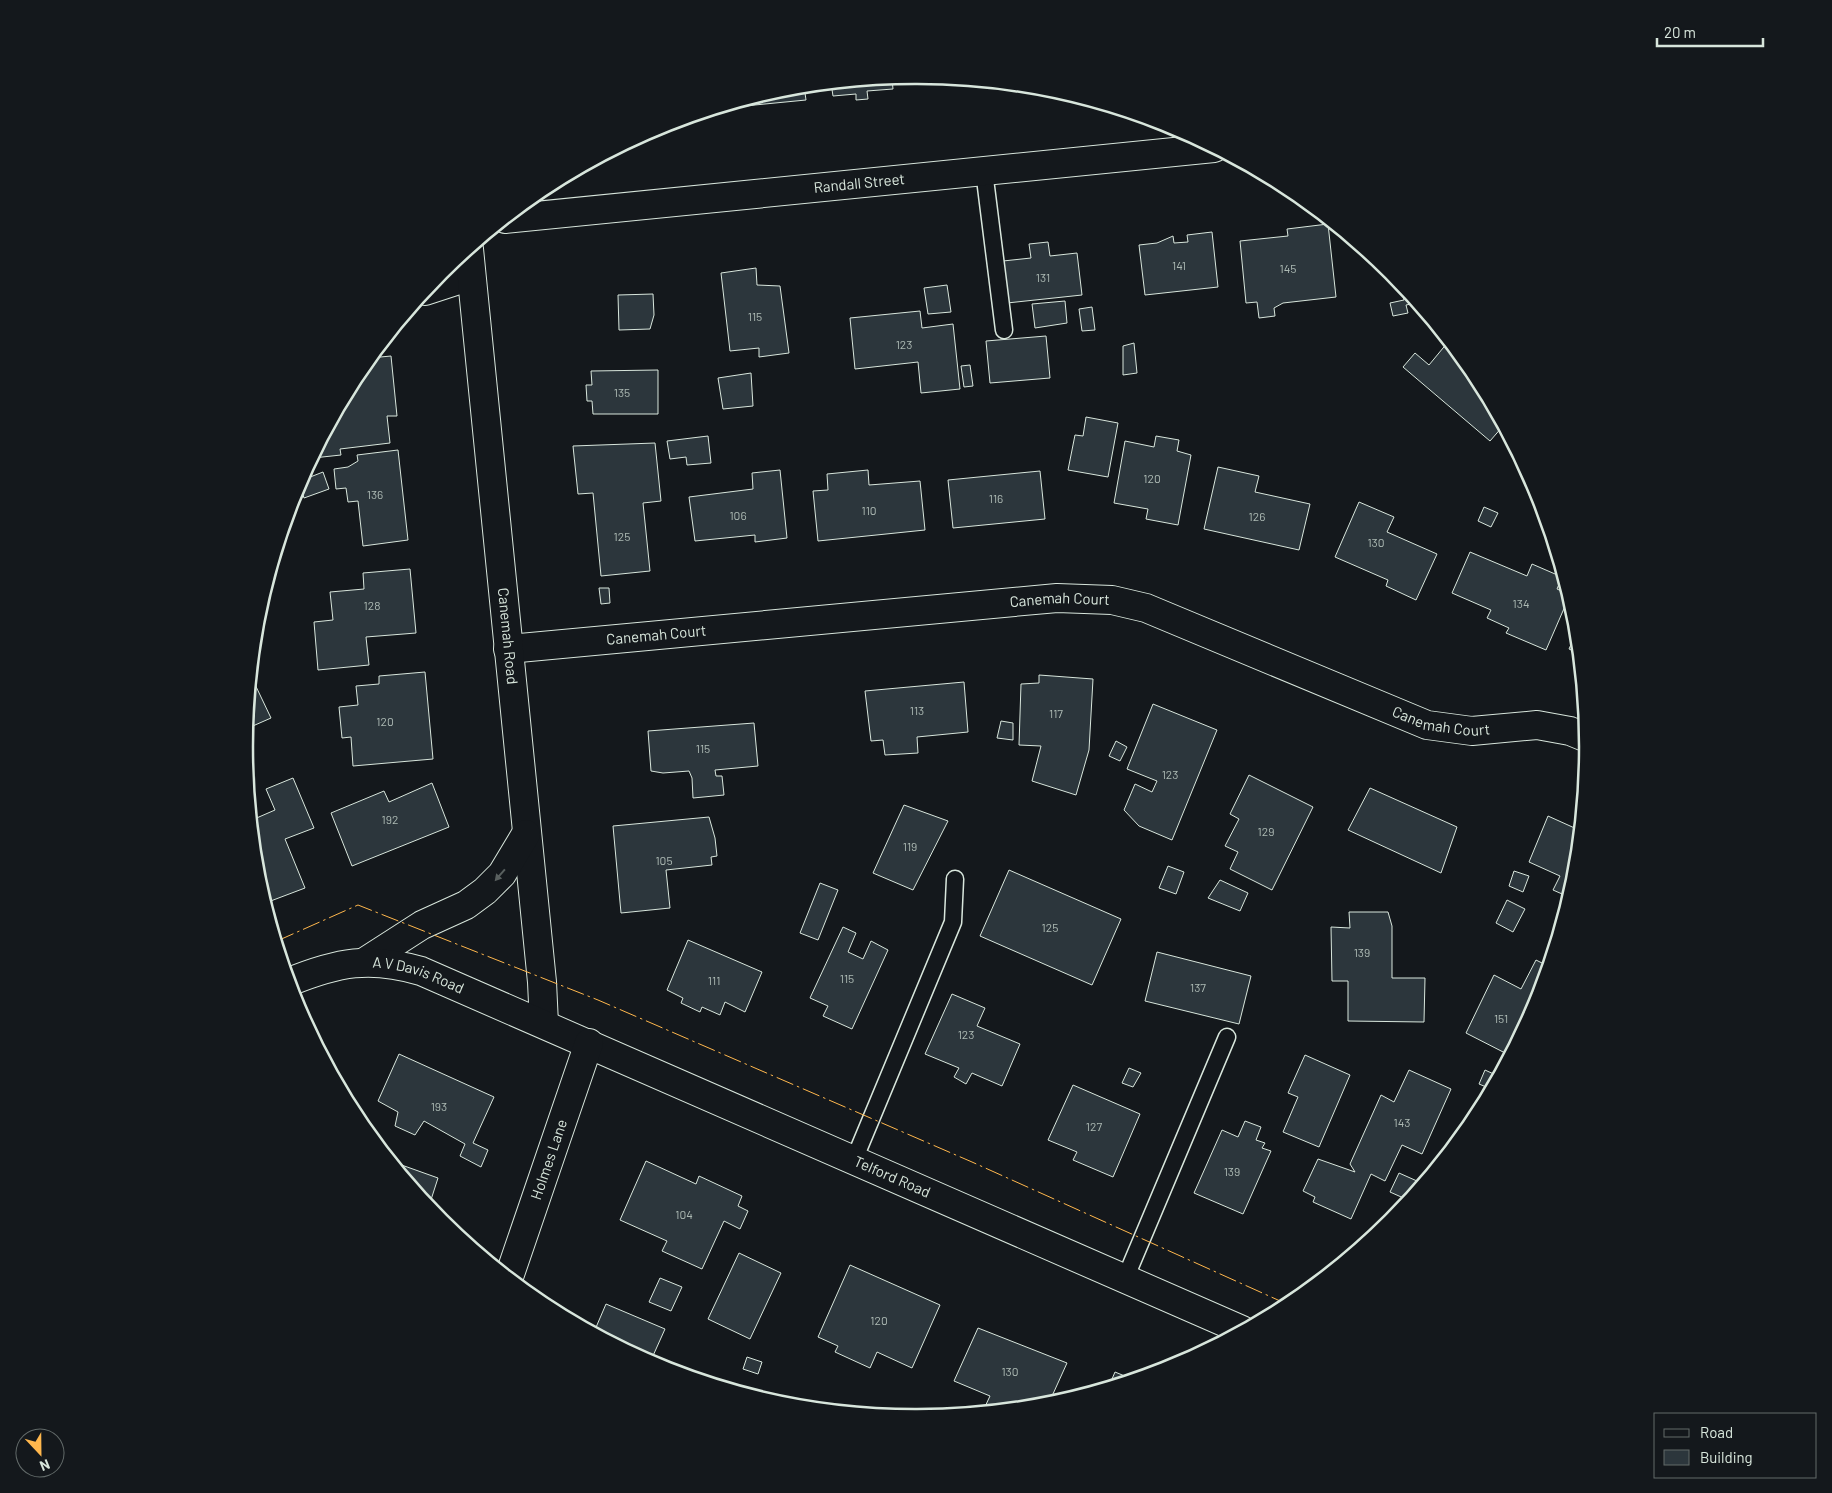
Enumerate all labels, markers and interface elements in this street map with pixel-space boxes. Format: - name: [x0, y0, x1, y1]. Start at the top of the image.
- scale bar: [1657, 15, 1763, 47]
- text: 20 m: [1664, 23, 1696, 41]
- street label: Randall Street: [813, 169, 906, 196]
- house number: 141: [1172, 258, 1186, 272]
- house number: 145: [1280, 261, 1296, 275]
- house number: 131: [1036, 270, 1050, 284]
- house number: 115: [748, 309, 762, 323]
- house number: 123: [896, 337, 912, 351]
- house number: 135: [614, 385, 630, 399]
- house number: 120: [1143, 471, 1161, 485]
- house number: 136: [367, 487, 383, 501]
- house number: 116: [989, 491, 1003, 505]
- house number: 110: [861, 503, 877, 517]
- house number: 106: [729, 508, 747, 522]
- house number: 126: [1249, 509, 1265, 523]
- house number: 125: [614, 529, 630, 543]
- house number: 130: [1367, 535, 1385, 549]
- street label: Canemah Road: [495, 587, 522, 685]
- street label: Canemah Court: [1009, 588, 1110, 610]
- house number: 134: [1513, 596, 1530, 610]
- house number: 128: [364, 598, 380, 612]
- street label: Canemah Court: [605, 621, 707, 648]
- street label: Canemah Court: [1390, 702, 1491, 739]
- house number: 113: [910, 703, 924, 717]
- house number: 117: [1049, 706, 1063, 720]
- house number: 120: [376, 714, 394, 728]
- house number: 115: [696, 741, 710, 755]
- house number: 123: [1162, 767, 1178, 781]
- house number: 192: [382, 812, 398, 826]
- house number: 129: [1258, 824, 1274, 838]
- house number: 119: [903, 839, 917, 853]
- house number: 105: [655, 853, 673, 867]
- one-way arrow: [494, 869, 506, 881]
- house number: 125: [1042, 920, 1058, 934]
- house number: 139: [1354, 945, 1370, 959]
- street label: A V Davis Road: [372, 953, 467, 997]
- house number: 115: [840, 971, 854, 985]
- house number: 111: [708, 973, 720, 987]
- house number: 137: [1190, 980, 1206, 994]
- house number: 151: [1494, 1011, 1508, 1025]
- house number: 123: [958, 1027, 974, 1041]
- house number: 193: [431, 1099, 447, 1113]
- house number: 143: [1394, 1115, 1411, 1129]
- street label: Holmes Lane: [526, 1117, 570, 1202]
- house number: 127: [1086, 1119, 1102, 1133]
- street label: Telford Road: [852, 1152, 934, 1201]
- house number: 139: [1224, 1164, 1240, 1178]
- house number: 104: [675, 1207, 693, 1221]
- house number: 120: [870, 1313, 888, 1327]
- house number: 130: [1001, 1364, 1019, 1378]
- legend: [1654, 1413, 1817, 1478]
- text: Road: [1700, 1423, 1733, 1441]
- north arrow: [15, 1428, 65, 1478]
- text: Building: [1700, 1448, 1753, 1466]
- text: N: [38, 1456, 53, 1475]

